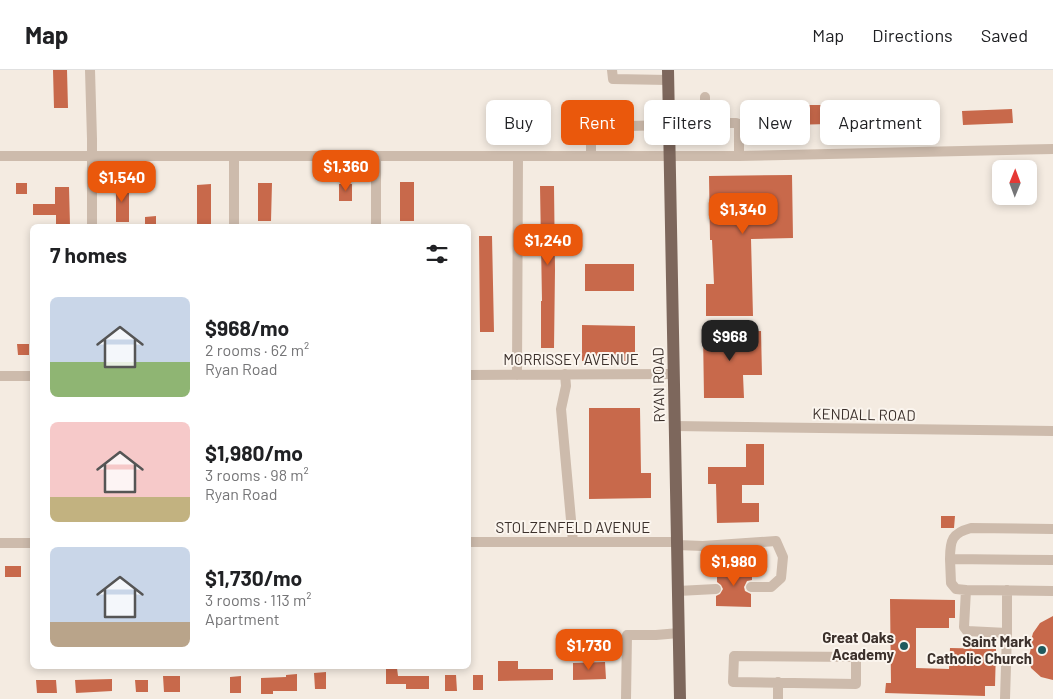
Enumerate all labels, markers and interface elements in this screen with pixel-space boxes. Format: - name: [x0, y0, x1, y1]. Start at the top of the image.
- text: Map: [25, 20, 68, 49]
- text: Map: [812, 24, 844, 46]
- text: Directions: [872, 24, 953, 46]
- text: Saved: [981, 24, 1028, 46]
- chip: Buy: [486, 100, 551, 145]
- chip: Rent: [561, 100, 634, 145]
- chip: Filters: [644, 100, 730, 145]
- chip: New: [740, 100, 810, 145]
- chip: Apartment: [820, 100, 940, 145]
- pin: $1,360: [305, 150, 387, 192]
- text: $1,360: [323, 156, 369, 175]
- pin: $1,540: [81, 160, 163, 203]
- north arrow: [992, 160, 1038, 205]
- map controls: [992, 160, 1037, 205]
- text: $1,540: [99, 167, 145, 186]
- pin: $1,340: [702, 192, 784, 235]
- text: $1,340: [720, 199, 766, 218]
- pin: $1,240: [507, 224, 589, 266]
- text: $1,240: [525, 230, 571, 249]
- icon: filters: [423, 240, 451, 268]
- text: 7 homes: [50, 242, 127, 267]
- text: $968/mo: [205, 315, 289, 340]
- icon: home: [90, 317, 150, 377]
- pin: $968: [700, 320, 760, 362]
- text: $968: [713, 326, 747, 345]
- text: 2 rooms · 62 m²: [205, 340, 309, 359]
- street label: RYAN ROAD: [648, 347, 668, 423]
- street label: MORRISSEY AVENUE: [503, 350, 639, 368]
- text: Ryan Road: [205, 359, 277, 378]
- street label: KENDALL ROAD: [812, 404, 916, 424]
- text: $1,980/mo: [205, 440, 303, 465]
- icon: home: [90, 442, 150, 502]
- text: 3 rooms · 98 m²: [205, 465, 309, 484]
- text: Ryan Road: [205, 484, 277, 503]
- street label: STOLZENFELD AVENUE: [496, 518, 650, 536]
- pin: $1,980: [693, 544, 775, 587]
- text: $1,980: [711, 551, 757, 570]
- text: $1,730/mo: [205, 565, 302, 590]
- icon: home: [90, 567, 150, 627]
- text: 3 rooms · 113 m²: [205, 590, 311, 609]
- text: Apartment: [205, 609, 280, 628]
- pin: $1,730: [548, 628, 630, 671]
- place label: Great Oaks Academy: [822, 628, 894, 663]
- place label: Saint Mark Catholic Church: [927, 632, 1032, 667]
- text: $1,730: [567, 635, 611, 654]
- marker: Great Oaks Academy: [898, 640, 910, 652]
- marker: Saint Mark Catholic Church: [1036, 644, 1048, 656]

